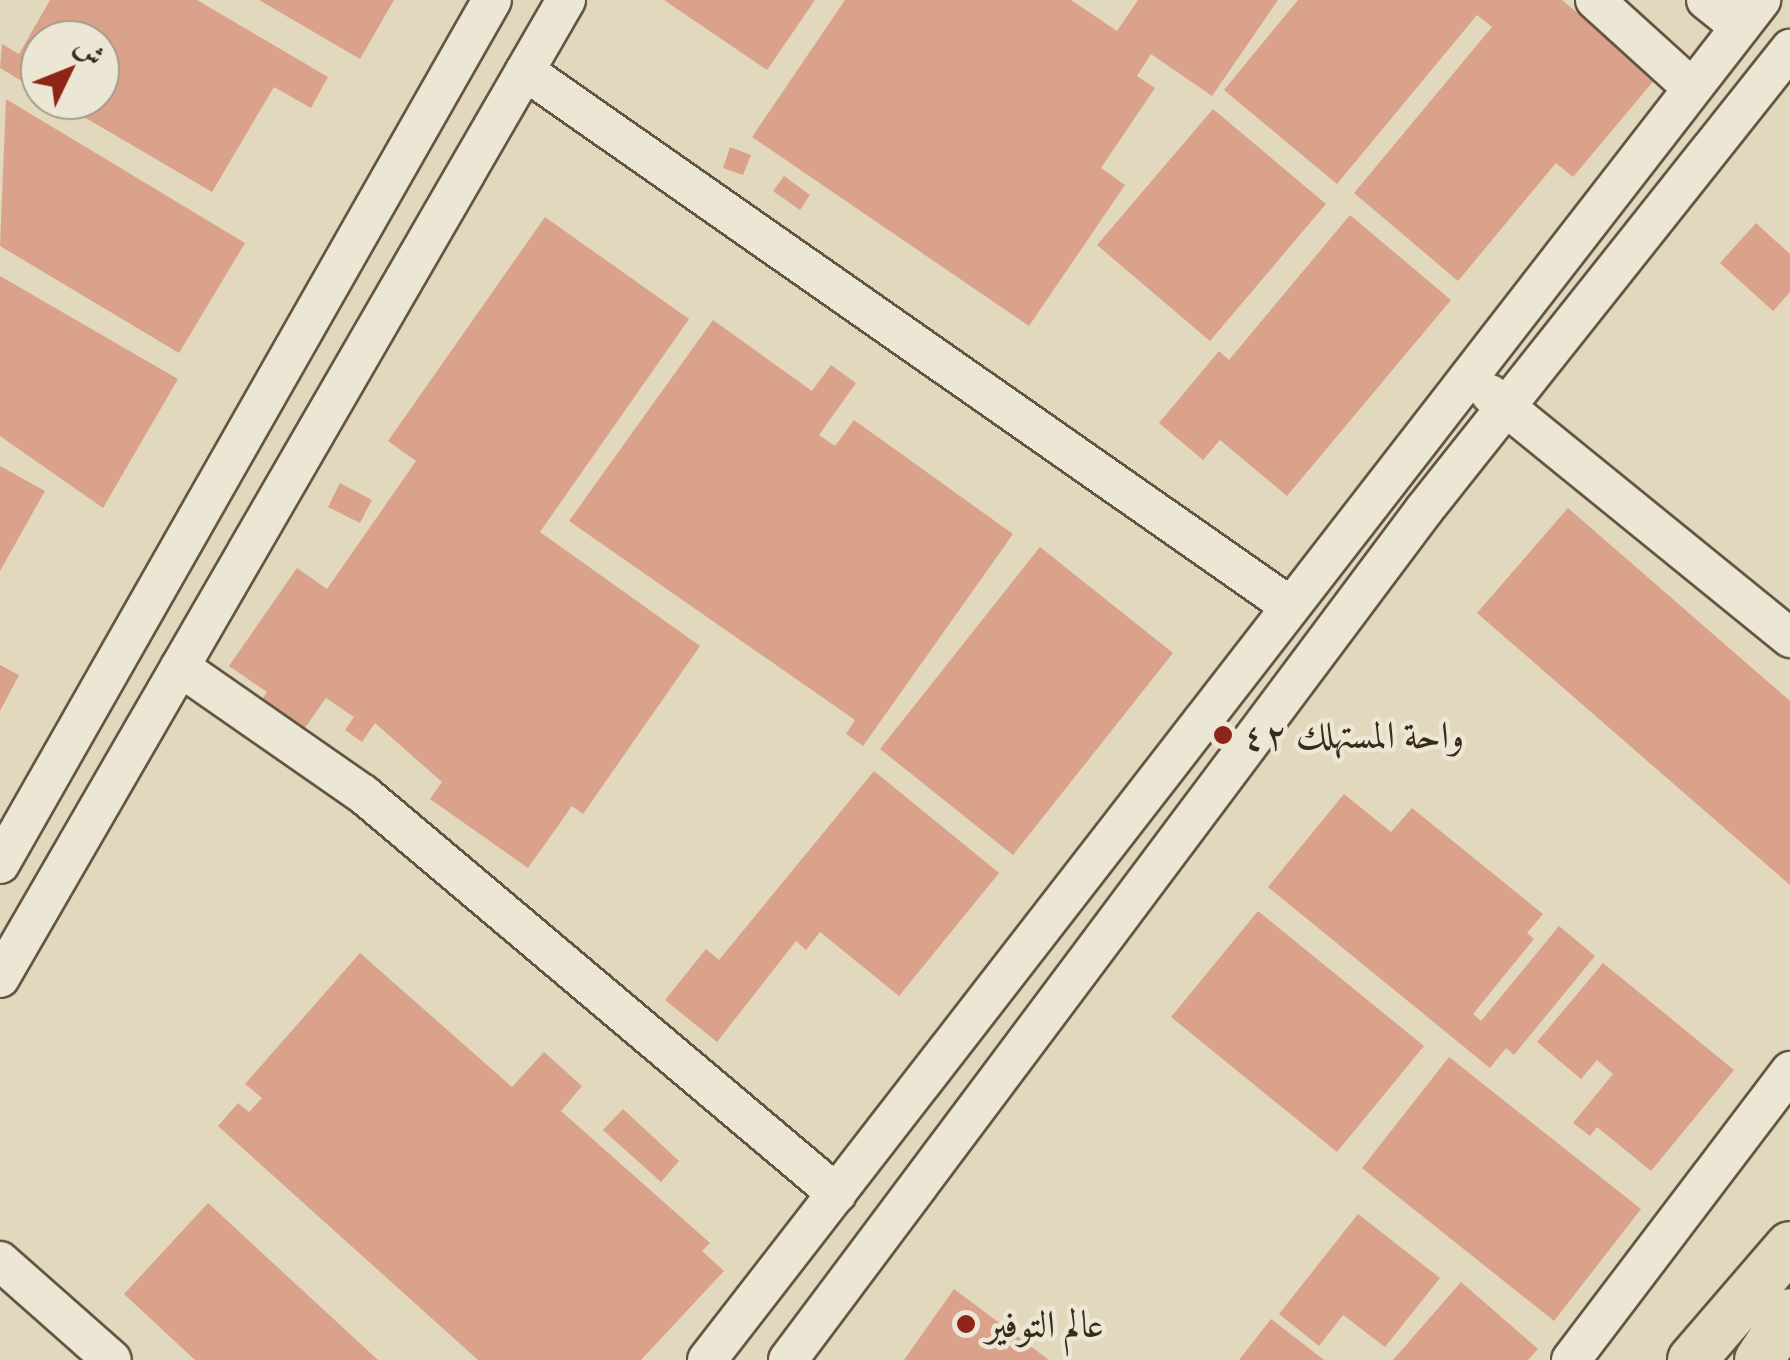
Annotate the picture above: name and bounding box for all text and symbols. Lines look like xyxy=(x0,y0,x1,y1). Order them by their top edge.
north arrow xyxy=(20,20,120,120)
text: ش xyxy=(66,26,115,75)
place label: واحة المستهلك ٤٢ xyxy=(1243,712,1464,758)
marker: واحة المستهلك ٤٢ xyxy=(1212,724,1234,746)
place label: عالم التوفير xyxy=(986,1301,1104,1347)
marker: عالم التوفير xyxy=(955,1313,977,1335)

